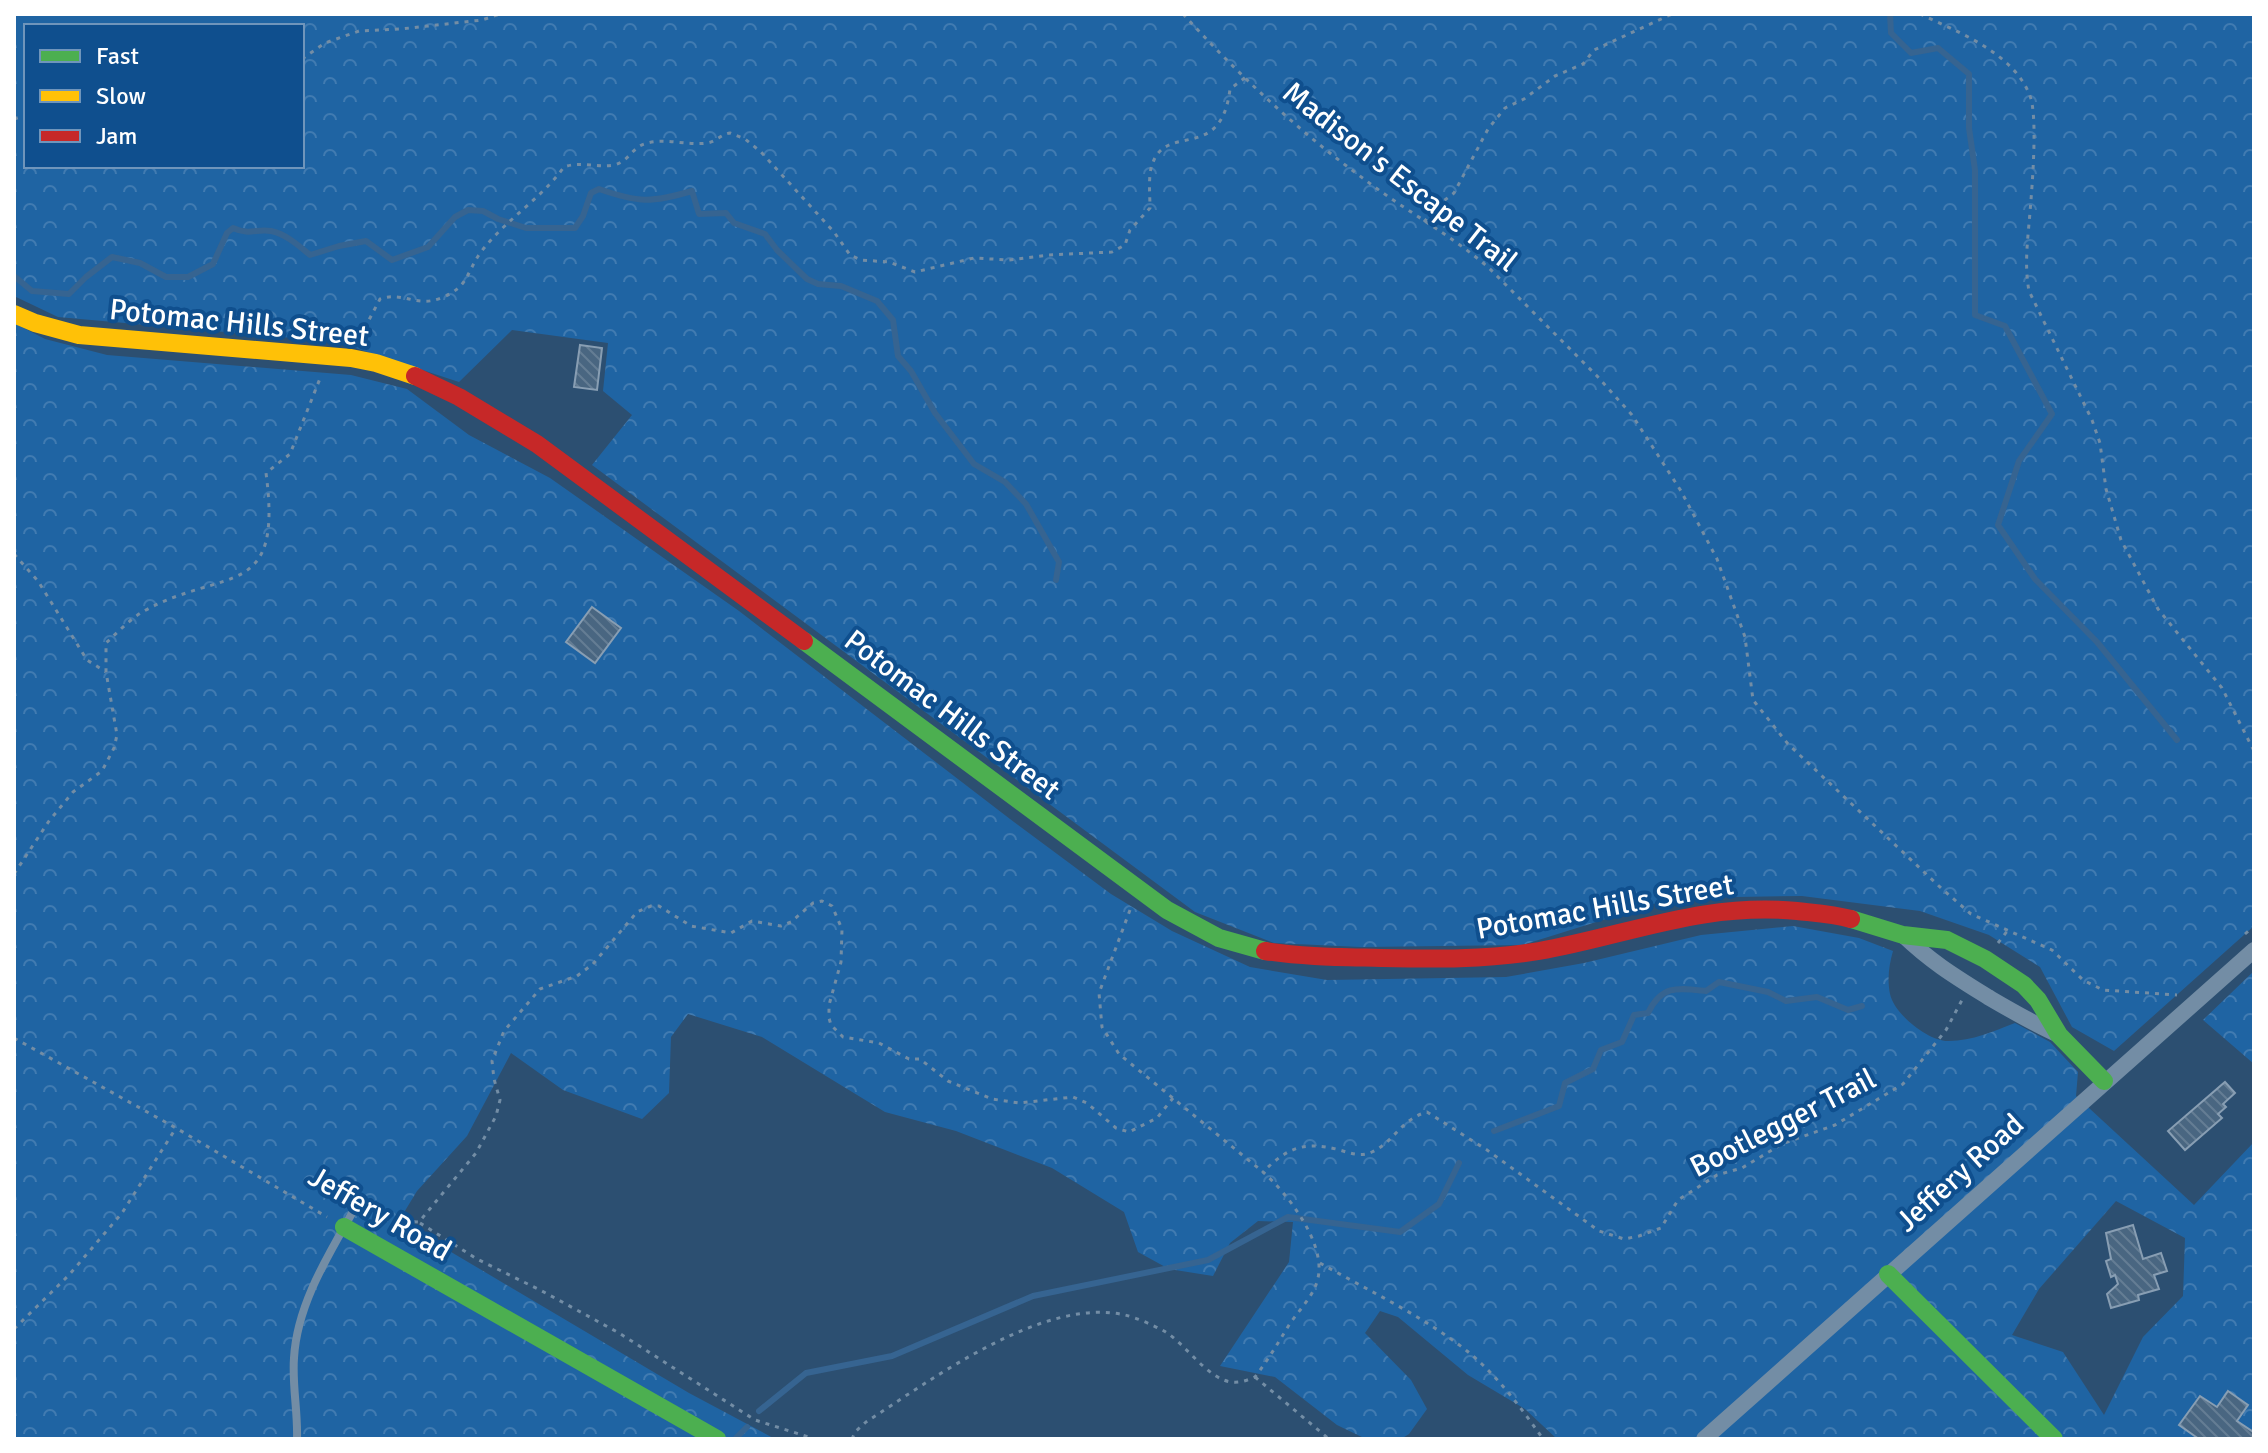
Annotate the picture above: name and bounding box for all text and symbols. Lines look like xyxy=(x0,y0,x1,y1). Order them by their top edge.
legend xyxy=(24,24,304,168)
text: Fast xyxy=(96,41,139,71)
street label: Madison's Escape Trail xyxy=(1275,74,1525,280)
text: Slow xyxy=(96,81,146,111)
text: Jam xyxy=(96,121,137,151)
street label: Potomac Hills Street xyxy=(107,291,371,355)
street label: Potomac Hills Street xyxy=(837,622,1067,808)
street label: Potomac Hills Street xyxy=(1473,866,1737,948)
street label: Bootlegger Trail xyxy=(1684,1060,1882,1186)
street label: Jeffery Road xyxy=(1889,1106,2031,1240)
street label: Jeffery Road xyxy=(302,1158,458,1270)

